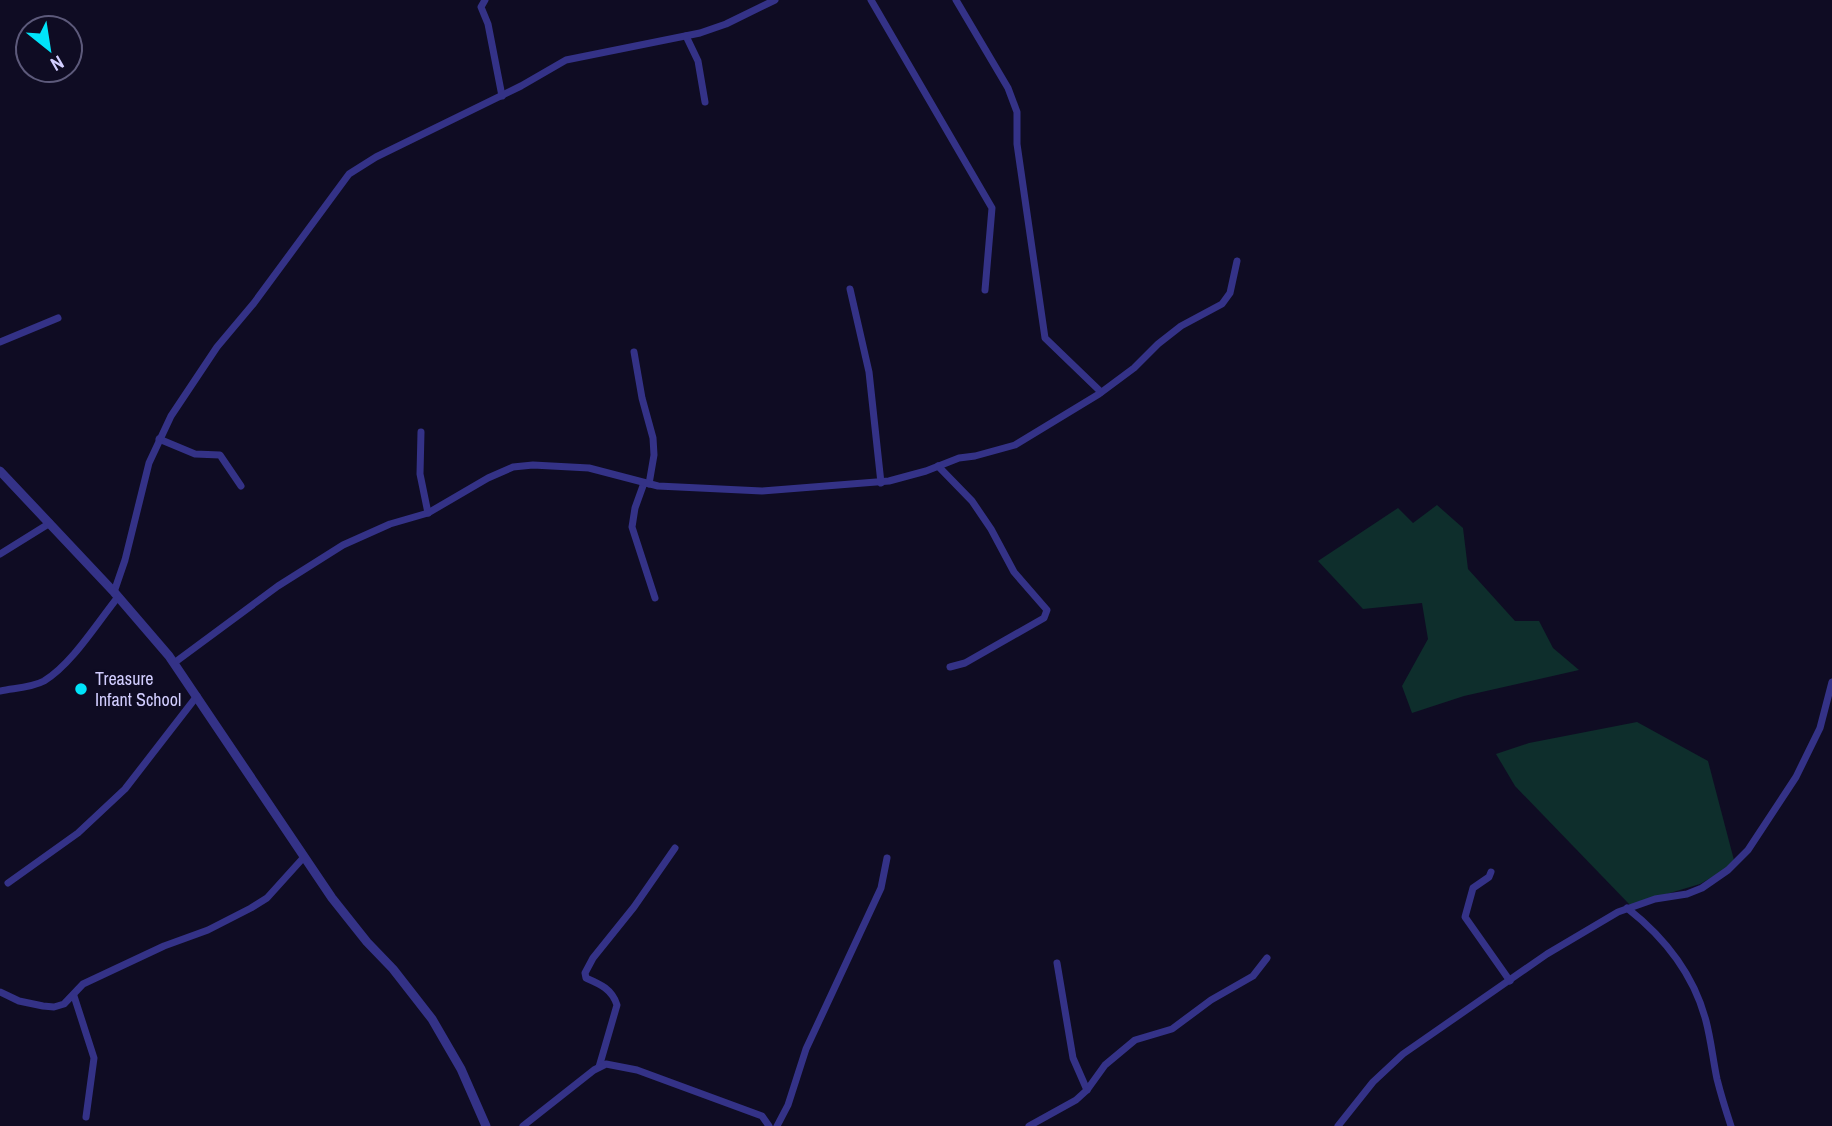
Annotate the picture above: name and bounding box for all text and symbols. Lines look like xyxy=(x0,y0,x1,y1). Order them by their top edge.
north arrow xyxy=(14,14,84,84)
text: N xyxy=(46,50,69,78)
place label: Treasure Infant School xyxy=(95,666,181,712)
marker: Treasure Infant School xyxy=(73,681,89,697)

